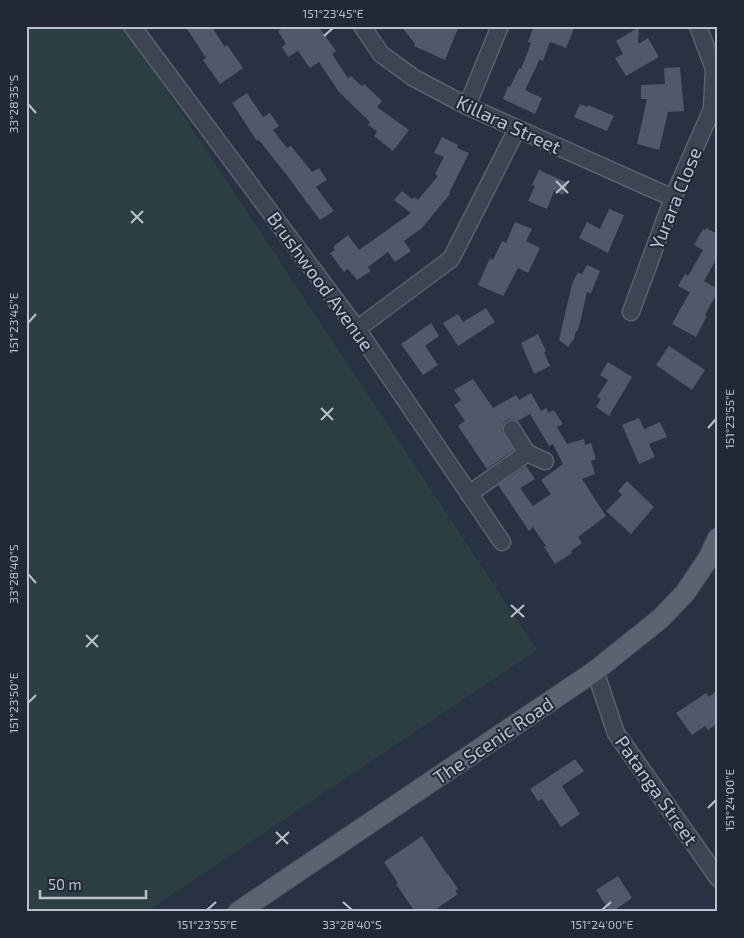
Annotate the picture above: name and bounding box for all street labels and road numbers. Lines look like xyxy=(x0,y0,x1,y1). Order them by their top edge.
street label: Killara Street xyxy=(453,90,565,158)
street label: Yurara Close xyxy=(644,144,706,252)
street label: Brushwood Avenue xyxy=(263,207,379,355)
street label: The Scenic Road xyxy=(429,691,557,789)
street label: Patanga Street xyxy=(611,731,703,849)

